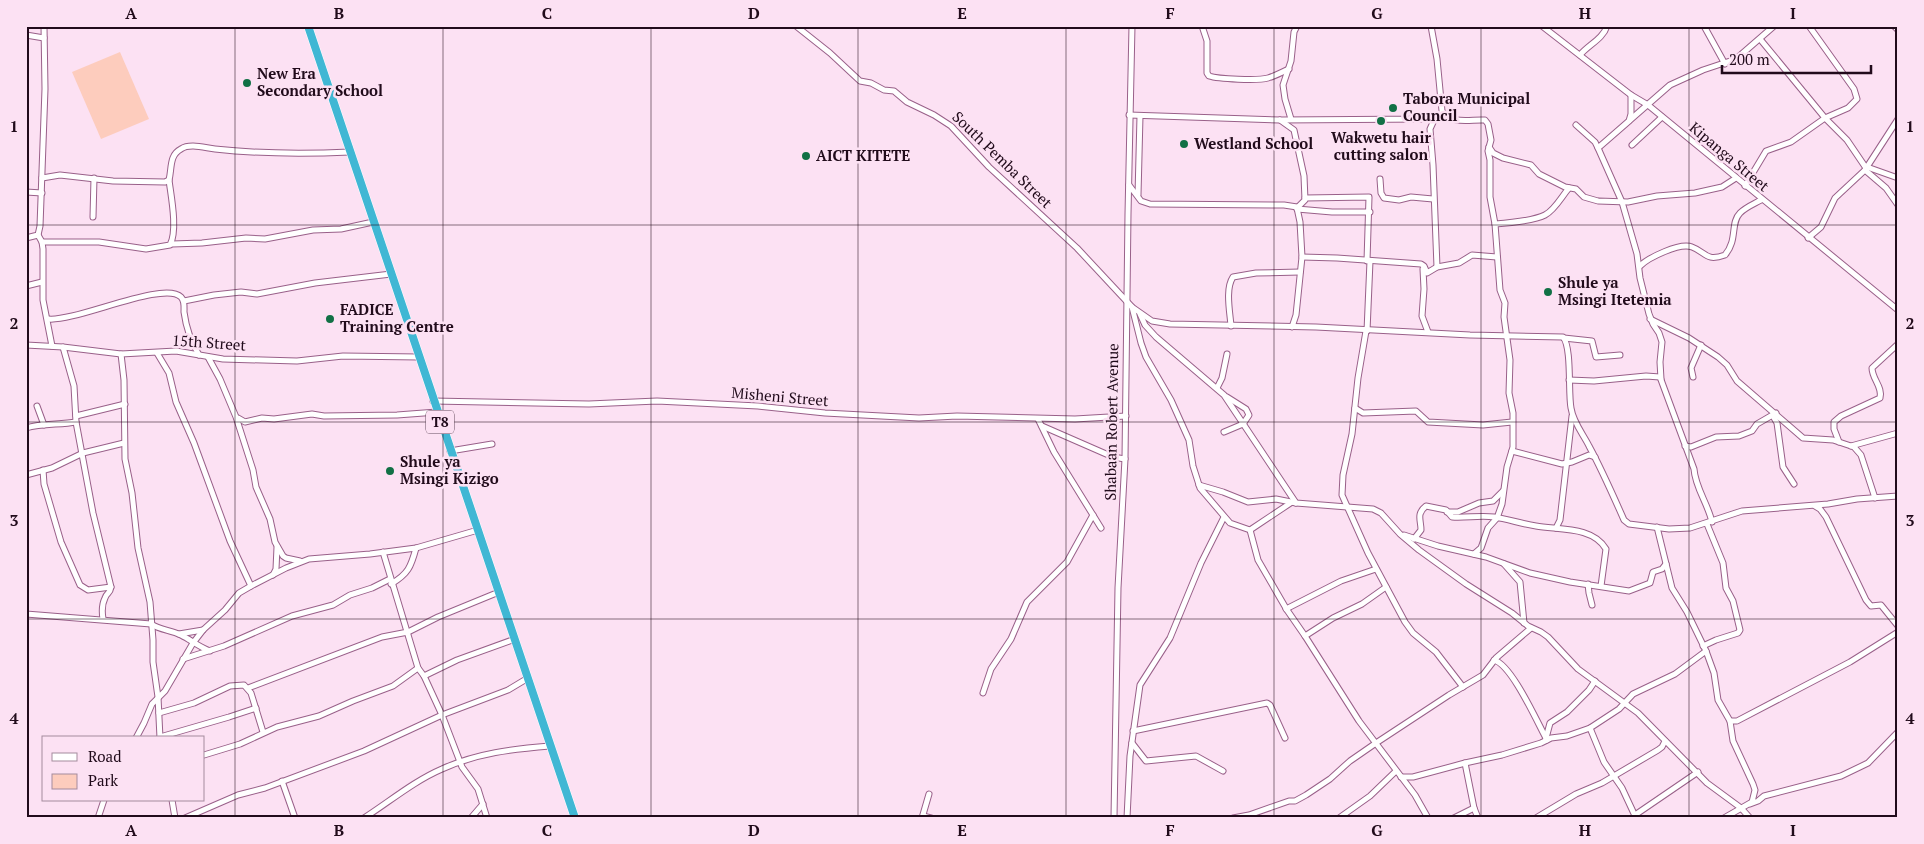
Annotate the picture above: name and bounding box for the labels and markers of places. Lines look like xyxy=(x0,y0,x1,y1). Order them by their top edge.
place label: New Era Secondary School xyxy=(257,63,383,100)
marker: New Era Secondary School xyxy=(241,77,253,89)
place label: Tabora Municipal Council xyxy=(1403,88,1530,125)
marker: Tabora Municipal Council xyxy=(1387,102,1399,114)
marker: Wakwetu hair cutting salon xyxy=(1375,115,1387,127)
place label: Wakwetu hair cutting salon xyxy=(1331,127,1431,164)
place label: Westland School xyxy=(1194,133,1313,153)
marker: Westland School xyxy=(1178,138,1190,150)
place label: AICT KITETE xyxy=(816,145,910,165)
marker: AICT KITETE xyxy=(800,150,812,162)
place label: Shule ya Msingi Itetemia xyxy=(1558,272,1672,309)
marker: Shule ya Msingi Itetemia xyxy=(1542,286,1554,298)
place label: FADICE Training Centre xyxy=(340,299,454,336)
marker: FADICE Training Centre xyxy=(324,313,336,325)
place label: Shule ya Msingi Kizigo xyxy=(400,451,499,488)
marker: Shule ya Msingi Kizigo xyxy=(384,465,396,477)

